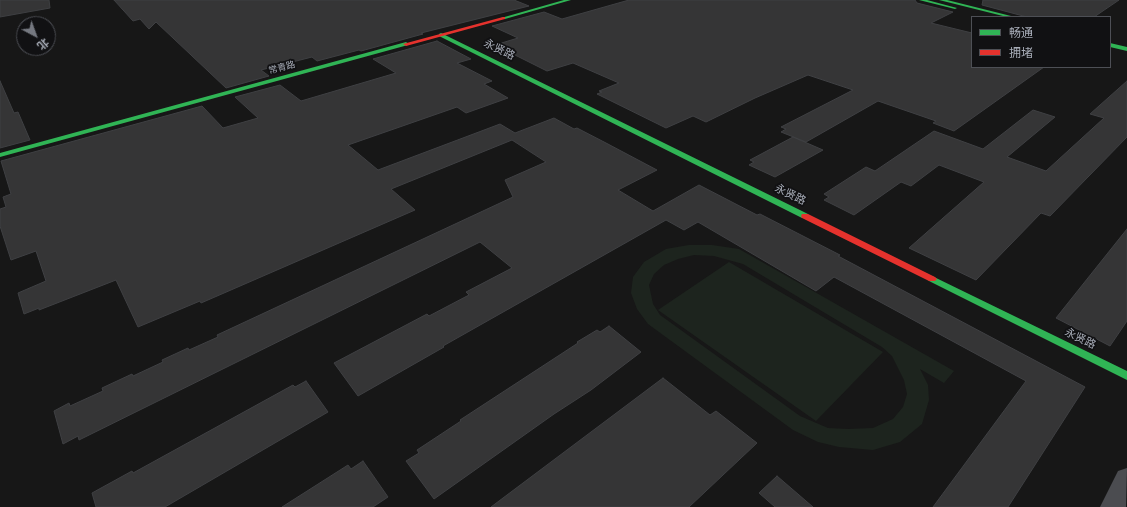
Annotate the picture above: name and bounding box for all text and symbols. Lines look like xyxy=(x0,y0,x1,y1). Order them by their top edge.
north arrow xyxy=(16,16,56,56)
legend xyxy=(971,16,1111,68)
text: 畅通 xyxy=(1009,25,1033,41)
text: 北 xyxy=(34,35,52,53)
street label: 永贤路 xyxy=(481,37,517,63)
text: 拥堵 xyxy=(1009,45,1033,61)
street label: 常青路 xyxy=(268,59,296,77)
street label: 永贤路 xyxy=(772,182,808,208)
street label: 永贤路 xyxy=(1062,326,1098,352)

